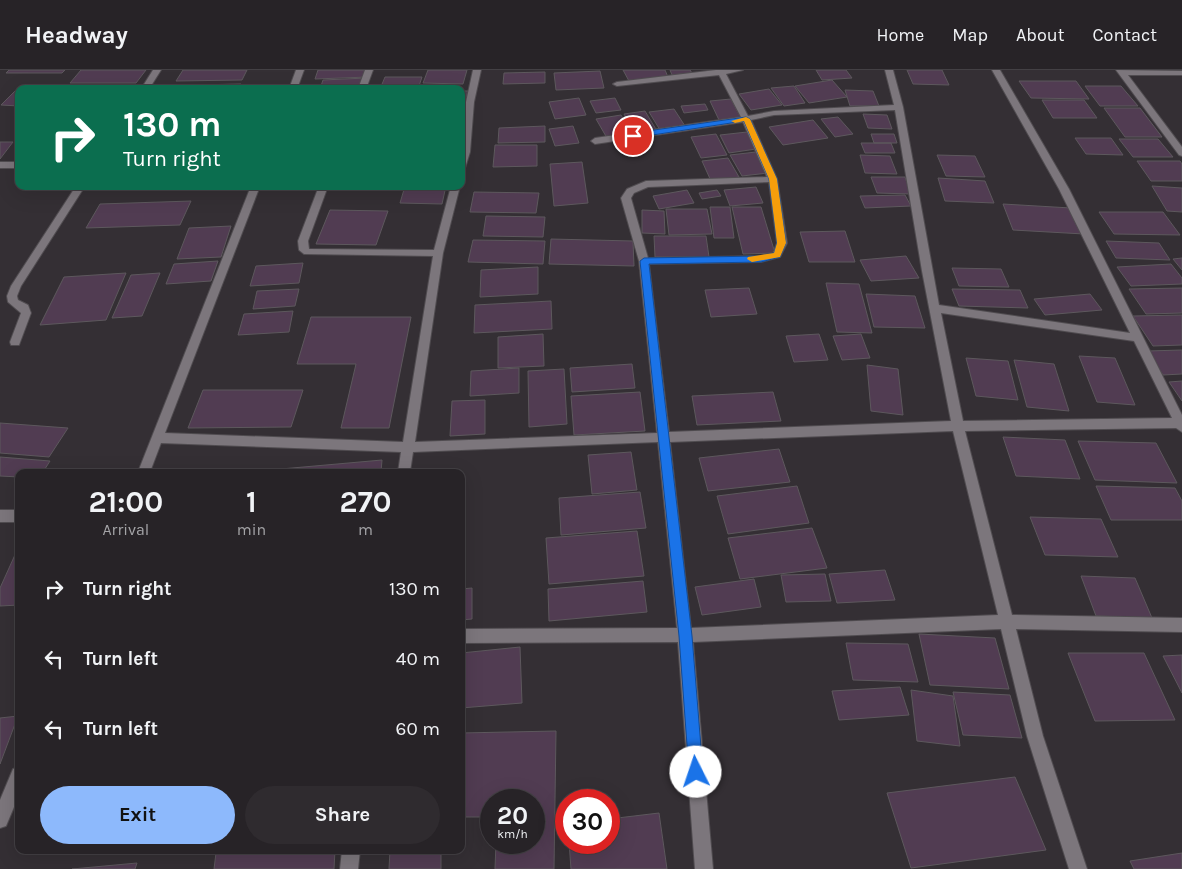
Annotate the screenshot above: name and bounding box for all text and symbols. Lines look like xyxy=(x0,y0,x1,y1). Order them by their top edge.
text: Headway xyxy=(25,21,128,49)
text: Home xyxy=(876,24,924,46)
text: Map xyxy=(952,24,988,46)
text: About xyxy=(1016,24,1065,46)
text: Contact xyxy=(1093,24,1157,46)
text: 130 m xyxy=(123,104,221,145)
icon: right xyxy=(40,105,105,170)
pin xyxy=(612,115,654,157)
icon: arrive xyxy=(619,122,647,150)
text: Turn right xyxy=(123,146,221,172)
text: 21:00 xyxy=(88,484,163,520)
text: 1 xyxy=(246,484,257,520)
text: 270 xyxy=(340,484,392,520)
text: Arrival xyxy=(102,520,149,539)
text: min xyxy=(237,520,266,539)
text: m xyxy=(358,520,373,539)
icon: right xyxy=(40,575,68,603)
text: Turn right xyxy=(83,578,172,600)
text: 130 m xyxy=(389,578,440,600)
icon: left xyxy=(40,645,68,673)
text: Turn left xyxy=(83,648,158,670)
text: 40 m xyxy=(396,648,440,670)
icon: left xyxy=(40,715,68,743)
text: Turn left xyxy=(83,718,158,740)
text: 60 m xyxy=(396,718,440,740)
position arrow xyxy=(669,745,721,797)
button: Exit xyxy=(40,786,235,844)
button: Share xyxy=(245,786,440,844)
speed limit sign: 30 xyxy=(555,789,620,854)
text: 20 xyxy=(497,801,528,830)
text: km/h xyxy=(497,827,528,841)

